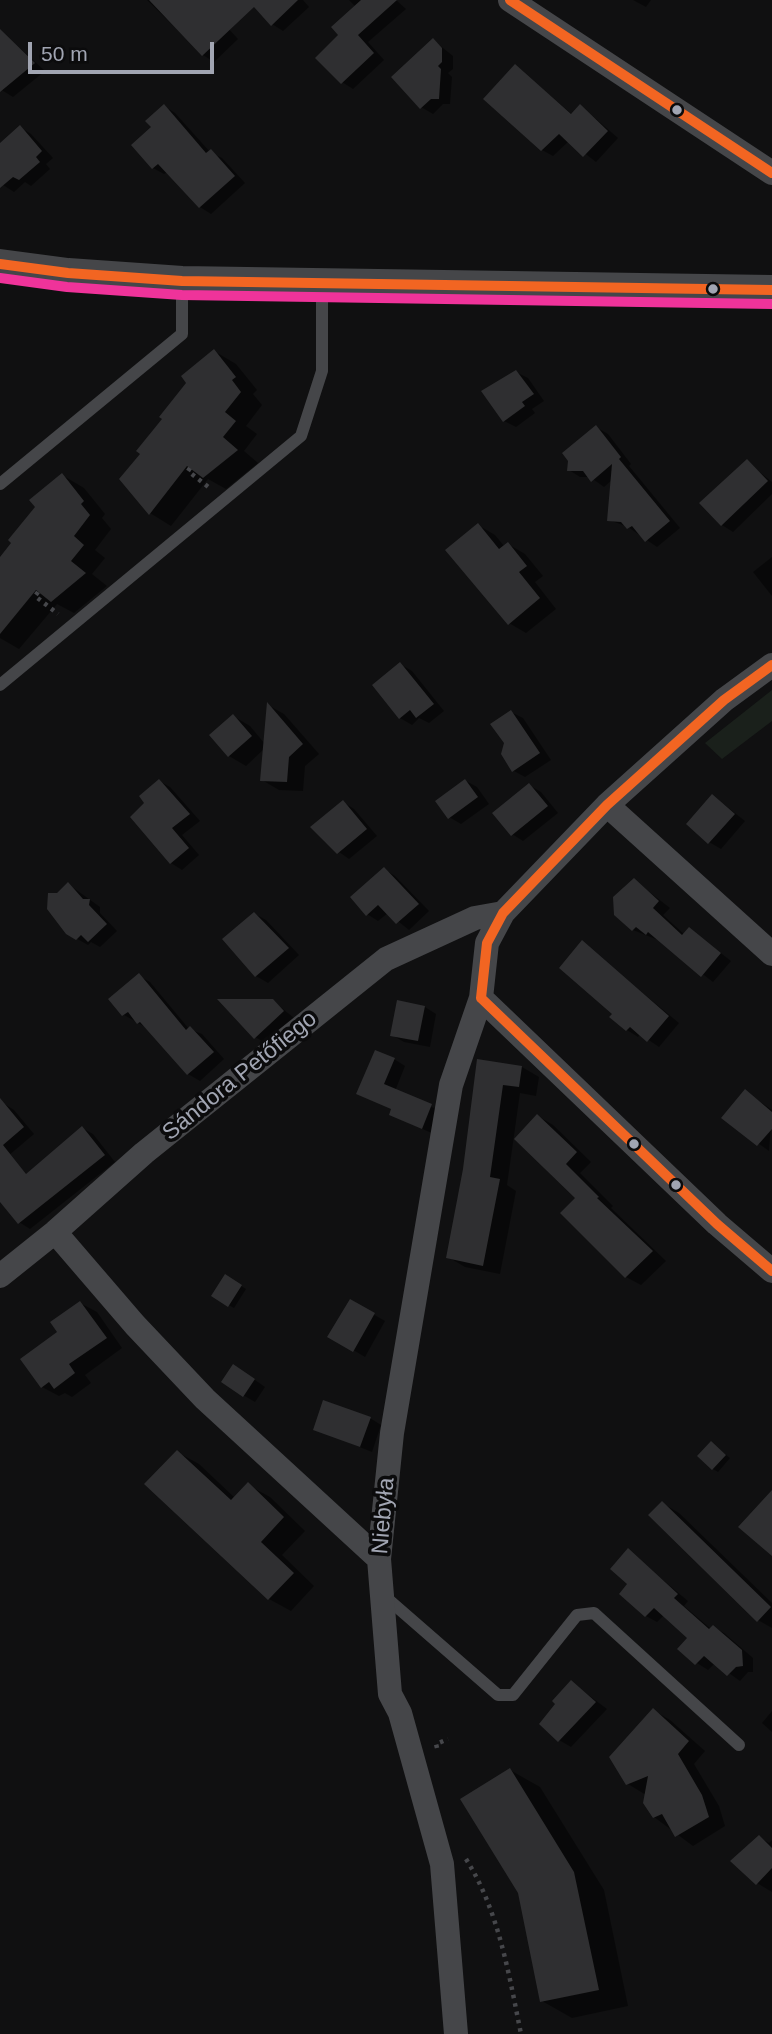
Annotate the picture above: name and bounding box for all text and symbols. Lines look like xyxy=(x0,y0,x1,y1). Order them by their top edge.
scale bar xyxy=(32,28,217,72)
text: 50 m xyxy=(41,42,88,65)
unlabelled marker xyxy=(670,103,684,117)
unlabelled marker xyxy=(706,282,720,296)
street label: Sándora Petőfiego xyxy=(157,1005,323,1147)
unlabelled marker xyxy=(627,1137,641,1151)
unlabelled marker xyxy=(669,1178,683,1192)
street label: Niebyła xyxy=(367,1477,401,1555)

